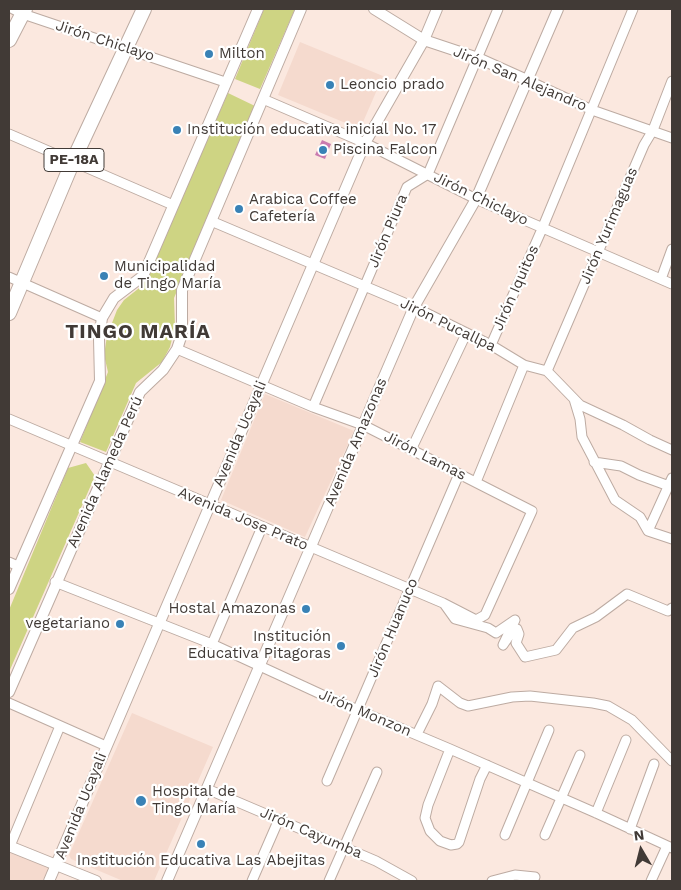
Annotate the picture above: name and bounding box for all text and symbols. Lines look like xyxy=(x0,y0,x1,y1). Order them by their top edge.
street label: Jirón Chiclayo xyxy=(53,17,157,65)
street label: Jirón San Alejandro xyxy=(451,43,589,115)
place label: Milton xyxy=(219,45,265,63)
marker: Milton xyxy=(203,48,215,60)
place label: Leoncio prado xyxy=(340,76,444,94)
marker: Leoncio prado xyxy=(324,79,336,91)
place label: Institución educativa inicial No. 17 xyxy=(187,121,436,139)
marker: Institución educativa inicial No. 17 xyxy=(171,124,183,136)
place label: Piscina Falcon xyxy=(333,141,437,159)
marker: Piscina Falcon xyxy=(317,144,329,156)
road number: PE-18A xyxy=(44,148,104,172)
street label: Jirón Yurimaguas xyxy=(576,165,642,287)
street label: Jirón Chiclayo xyxy=(431,168,531,230)
place label: Arabica Coffee Cafetería xyxy=(249,191,357,226)
street label: Jirón Piura xyxy=(364,191,412,271)
marker: Arabica Coffee Cafetería xyxy=(233,203,245,215)
street label: Jirón Iquitos xyxy=(489,242,543,334)
place label: Municipalidad de Tingo María xyxy=(114,258,221,293)
marker: Municipalidad de Tingo María xyxy=(98,270,110,282)
street label: Jirón Pucallpa xyxy=(397,294,499,356)
district label: TINGO MARÍA xyxy=(64,320,212,344)
street label: Avenida Amazonas xyxy=(321,375,391,509)
street label: Avenida Ucayali xyxy=(209,378,271,490)
street label: Avenida Alameda Perú xyxy=(63,393,147,551)
street label: Jirón Lamas xyxy=(381,428,469,484)
street label: Avenida Jose Prato xyxy=(175,483,311,555)
street label: Jirón Huanuco xyxy=(364,576,422,680)
place label: Hostal Amazonas xyxy=(168,600,296,618)
marker: Hostal Amazonas xyxy=(300,603,312,615)
place label: vegetariano xyxy=(25,615,110,633)
marker: vegetariano xyxy=(114,618,126,630)
place label: Institución Educativa Pitagoras xyxy=(188,628,331,663)
marker: Institución Educativa Pitagoras xyxy=(335,640,347,652)
street label: Jirón Monzon xyxy=(316,685,414,741)
street label: Avenida Ucayali xyxy=(51,750,111,862)
place label: Hospital de Tingo María xyxy=(152,783,236,818)
marker: Hospital de Tingo María xyxy=(134,794,148,808)
street label: Jirón Cayumba xyxy=(257,803,365,863)
north arrow xyxy=(616,825,666,875)
text: N xyxy=(633,827,645,844)
marker: Institución Educativa Las Abejitas xyxy=(195,838,207,850)
place label: Institución Educativa Las Abejitas xyxy=(77,852,325,870)

